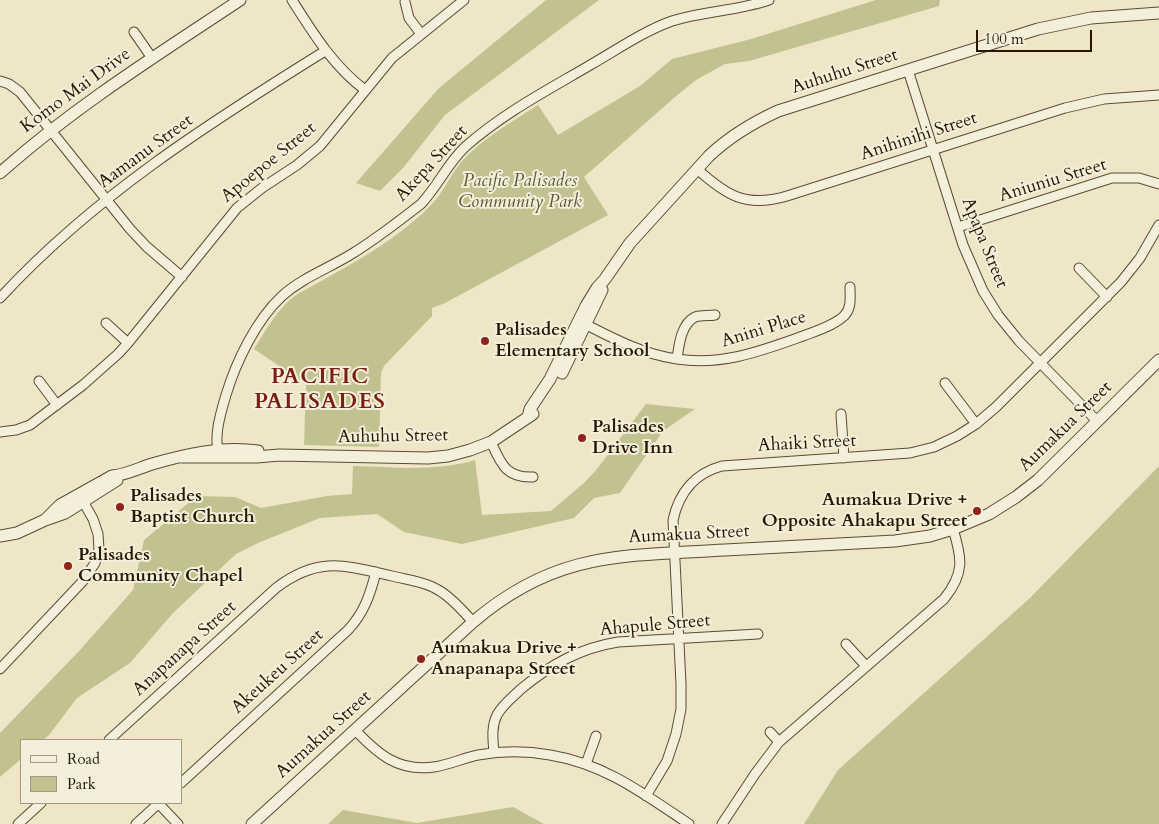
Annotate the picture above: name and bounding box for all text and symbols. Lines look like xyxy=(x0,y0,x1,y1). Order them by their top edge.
scale bar xyxy=(979,20,1095,52)
text: 100 m xyxy=(984,29,1024,49)
street label: Komo Mai Drive xyxy=(17,44,135,138)
street label: Auhuhu Street xyxy=(789,45,901,99)
street label: Anihinihi Street xyxy=(858,108,980,166)
street label: Aamanu Street xyxy=(94,110,198,194)
street label: Apoepoe Street xyxy=(217,118,321,208)
street label: Akepa Street xyxy=(391,121,473,207)
street label: Aniuniu Street xyxy=(997,154,1109,208)
park label: Pacific Palisades Community Park xyxy=(458,171,582,213)
street label: Apapa Street xyxy=(956,195,1012,291)
street label: Anini Place xyxy=(719,307,809,353)
place label: Palisades Elementary School xyxy=(495,320,649,362)
marker: Palisades Elementary School xyxy=(479,335,491,347)
district label: PACIFIC PALISADES xyxy=(253,365,387,416)
street label: Aumakua Street xyxy=(1015,377,1117,477)
place label: Palisades Drive Inn xyxy=(592,417,673,459)
street label: Auhuhu Street xyxy=(338,425,448,449)
street label: Ahaiki Street xyxy=(757,431,857,457)
marker: Palisades Drive Inn xyxy=(576,432,588,444)
place label: Palisades Baptist Church xyxy=(130,486,255,528)
place label: Aumakua Drive + Opposite Ahakapu Street xyxy=(762,490,967,532)
marker: Palisades Baptist Church xyxy=(114,501,126,513)
marker: Aumakua Drive + Opposite Ahakapu Street xyxy=(971,505,983,517)
street label: Aumakua Street xyxy=(628,521,750,549)
place label: Palisades Community Chapel xyxy=(78,545,243,588)
marker: Palisades Community Chapel xyxy=(62,560,74,572)
street label: Anapanapa Street xyxy=(129,597,241,701)
street label: Ahapule Street xyxy=(599,610,711,642)
street label: Akeukeu Street xyxy=(228,625,328,719)
place label: Aumakua Drive + Anapanapa Street xyxy=(431,638,576,681)
marker: Aumakua Drive + Anapanapa Street xyxy=(415,653,427,665)
street label: Aumakua Street xyxy=(272,686,376,784)
legend xyxy=(20,739,182,804)
text: Road xyxy=(67,749,100,769)
text: Park xyxy=(67,774,96,794)

